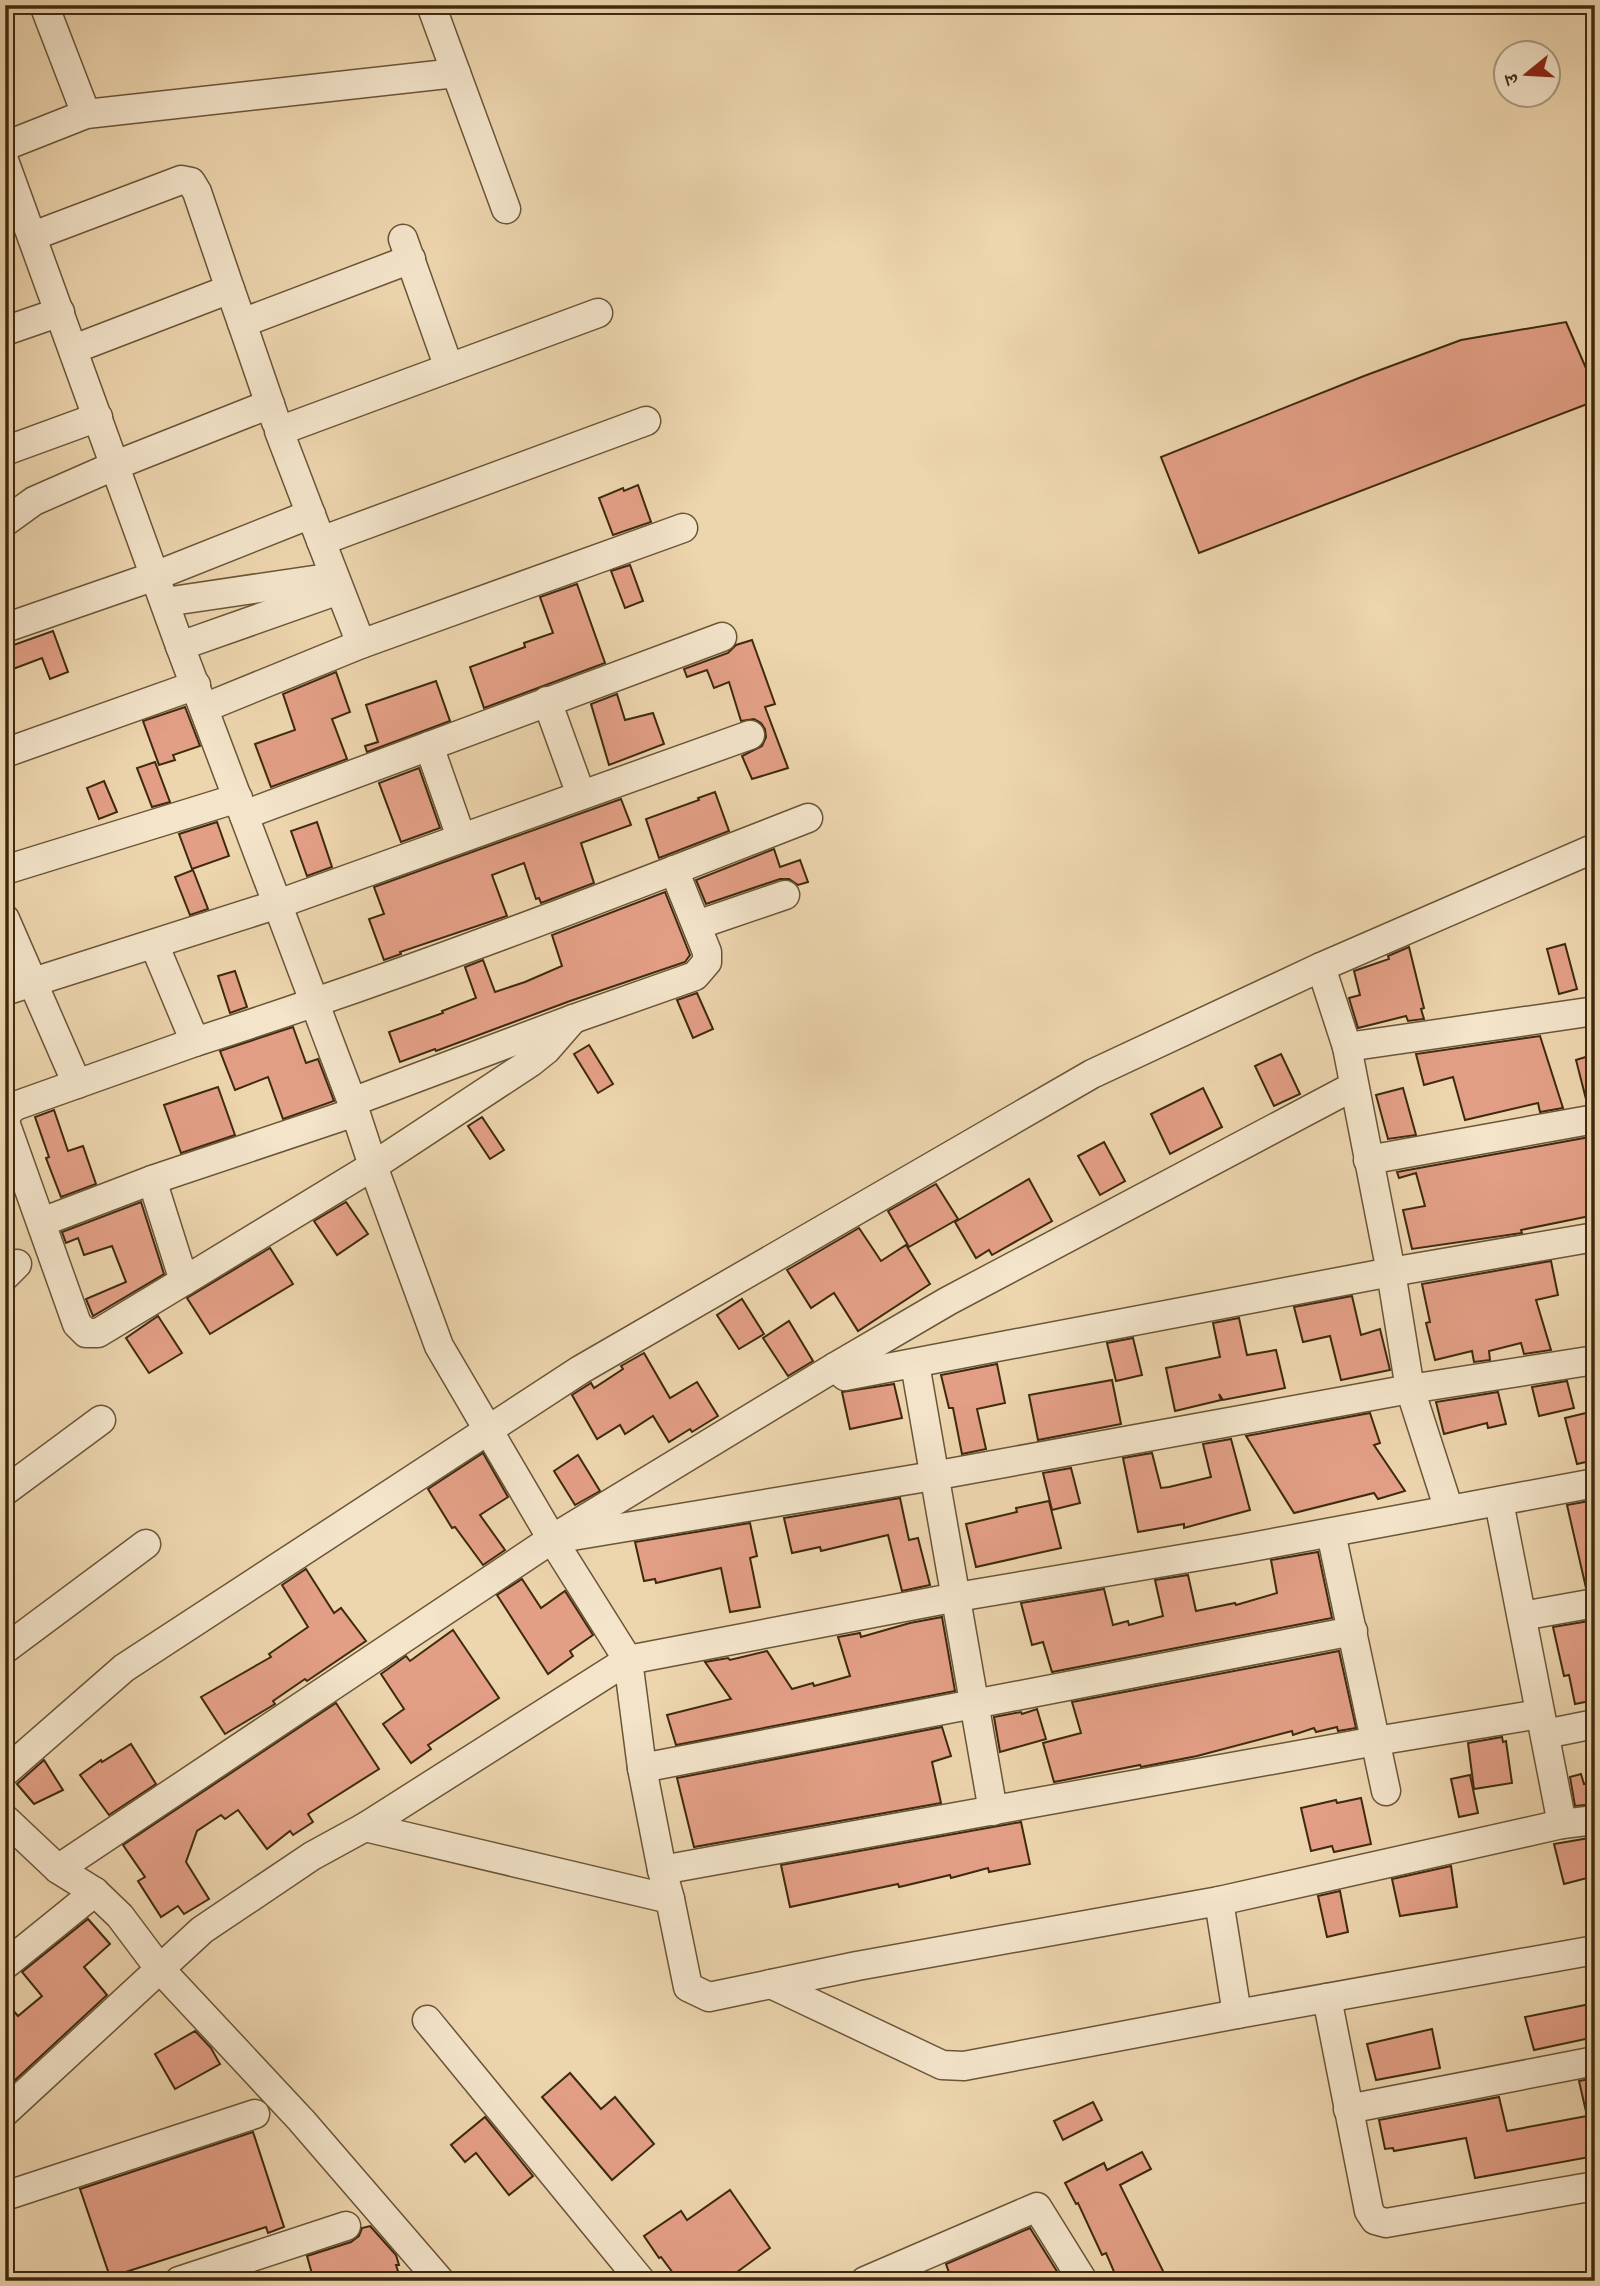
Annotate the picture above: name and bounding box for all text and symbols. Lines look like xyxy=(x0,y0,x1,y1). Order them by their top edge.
north arrow xyxy=(1492,38,1562,108)
text: उ xyxy=(1499,69,1525,89)

